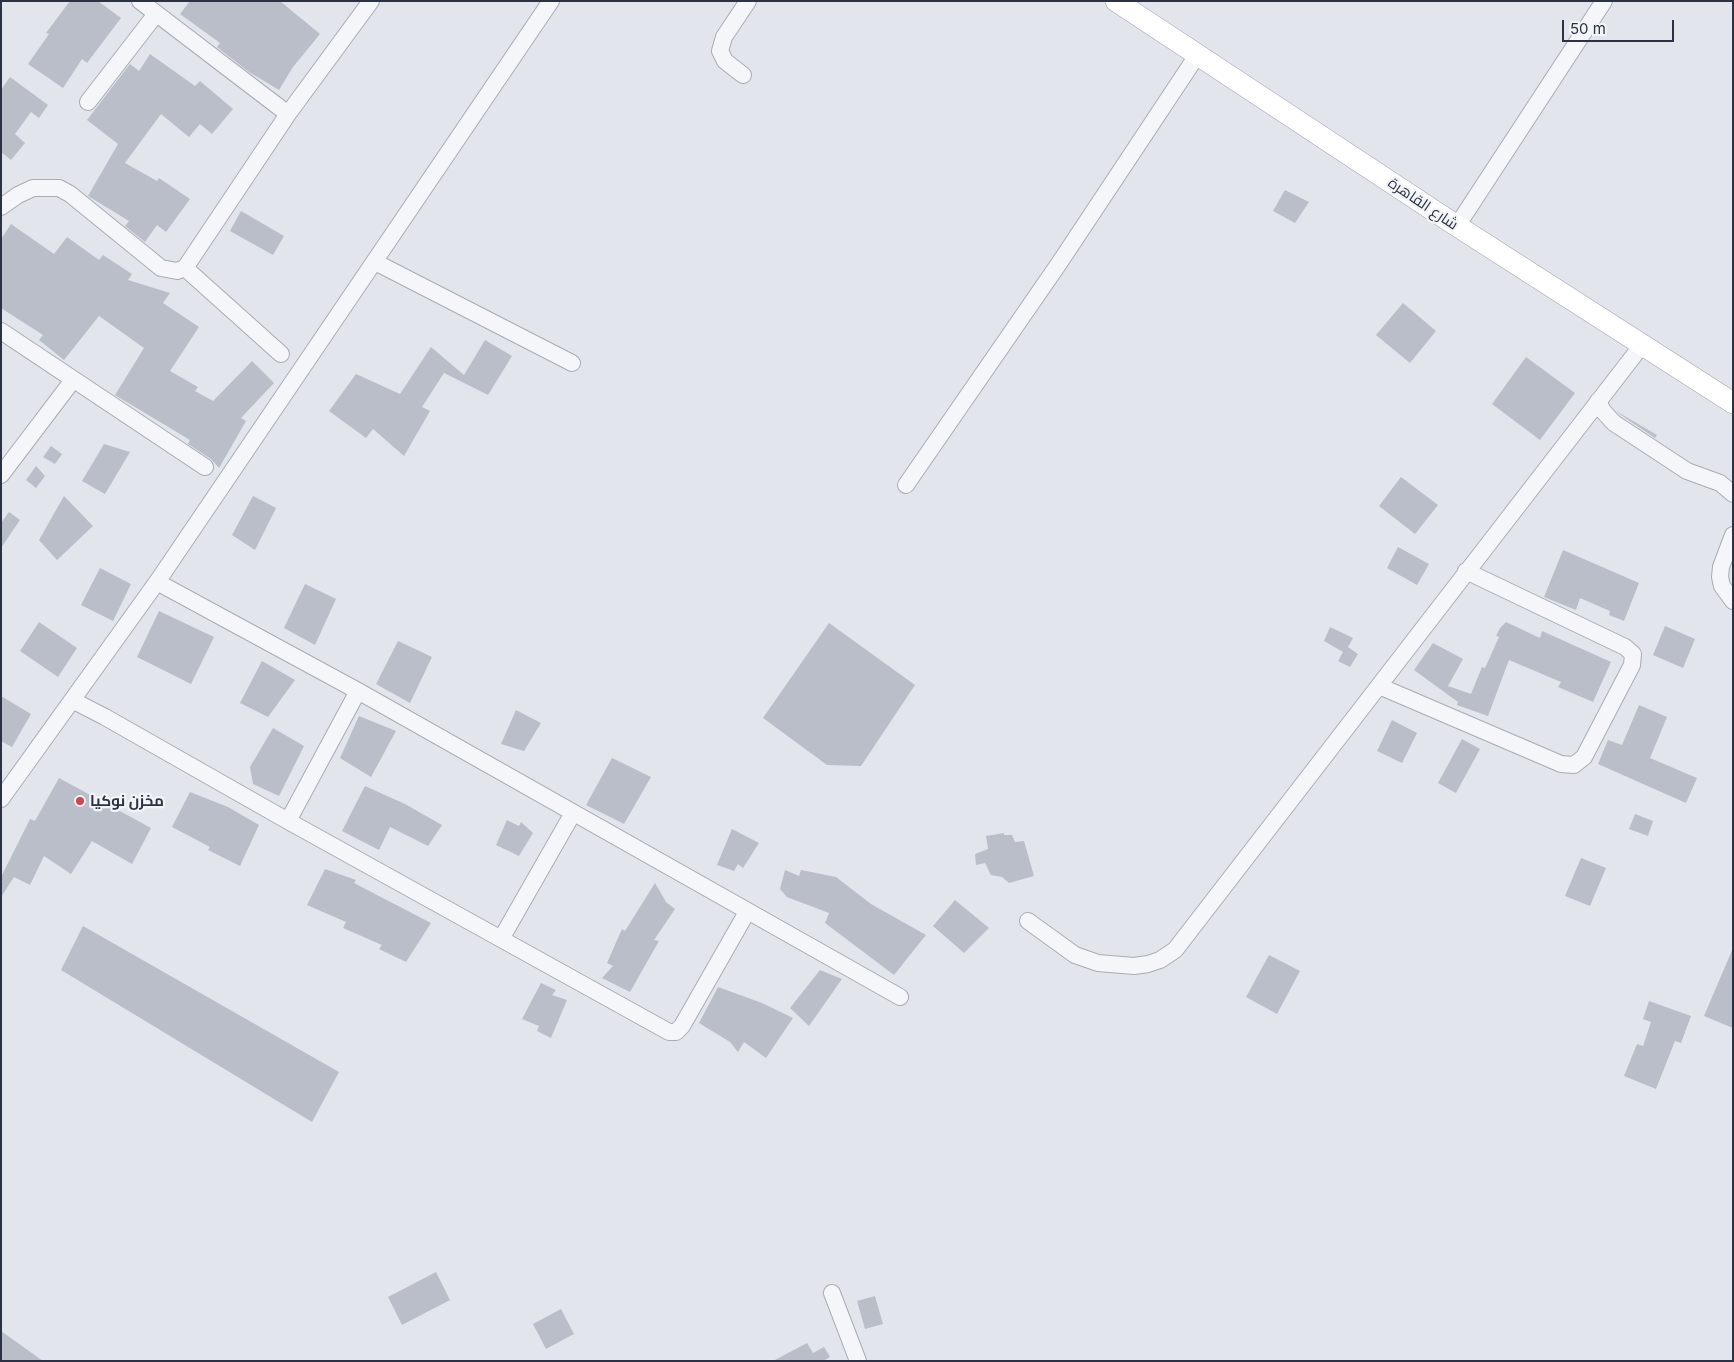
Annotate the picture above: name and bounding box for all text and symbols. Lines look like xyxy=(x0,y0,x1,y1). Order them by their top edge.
scale bar xyxy=(1564,10,1676,42)
text: 50 m xyxy=(1570,19,1606,38)
street label: شارع القاهرة xyxy=(1385,174,1461,234)
place label: مخزن نوكيا xyxy=(90,792,164,810)
marker: مخزن نوكيا xyxy=(74,795,86,807)

